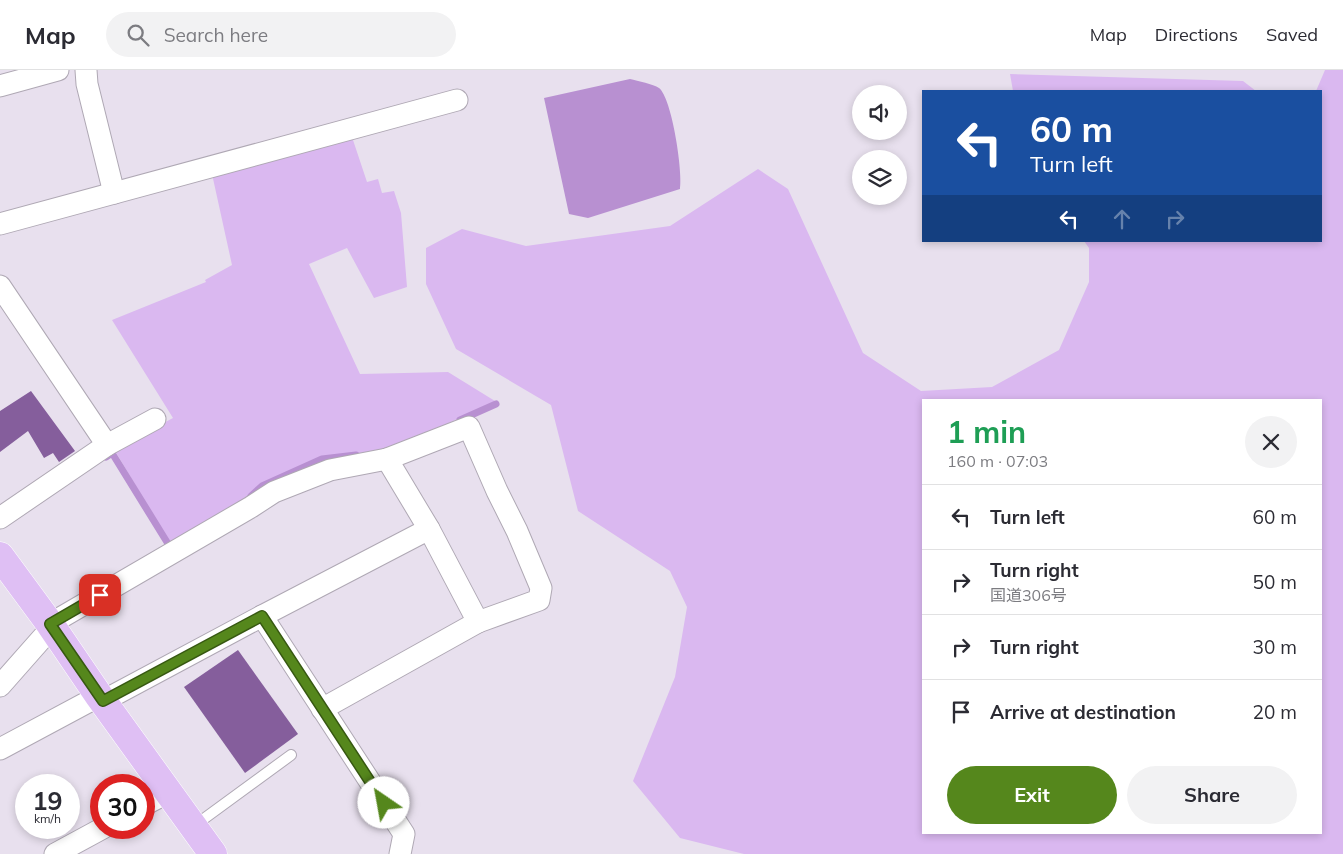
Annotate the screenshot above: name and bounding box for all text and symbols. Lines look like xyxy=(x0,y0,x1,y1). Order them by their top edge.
search box xyxy=(106,12,456,57)
text: Map xyxy=(25,20,76,50)
icon: search xyxy=(124,21,152,49)
text: Search here xyxy=(164,23,268,47)
text: Map xyxy=(1090,23,1127,46)
text: Directions xyxy=(1155,23,1238,46)
text: Saved xyxy=(1266,23,1318,46)
map controls xyxy=(852,85,907,205)
button: sound xyxy=(852,85,907,140)
text: 60 m xyxy=(1030,107,1113,151)
icon: left xyxy=(947,110,1012,175)
button: layers xyxy=(852,150,907,205)
text: Turn left xyxy=(1030,150,1113,178)
icon: left xyxy=(1055,205,1083,233)
icon: ahead xyxy=(1108,205,1136,233)
icon: right xyxy=(1161,205,1189,233)
text: 1 min xyxy=(947,413,1026,451)
button: close xyxy=(1245,416,1297,468)
text: 160 m · 07:03 xyxy=(947,451,1048,471)
icon: left xyxy=(947,503,975,531)
text: Turn left xyxy=(990,505,1065,529)
text: 60 m xyxy=(1253,505,1297,529)
text: Turn right xyxy=(990,558,1079,582)
icon: right xyxy=(947,568,975,596)
text: 50 m xyxy=(1253,570,1297,594)
pin xyxy=(79,574,121,616)
icon: arrive xyxy=(86,581,114,609)
text: 国道306号 xyxy=(990,585,1067,605)
icon: right xyxy=(947,633,975,661)
text: Turn right xyxy=(990,635,1079,659)
text: 30 m xyxy=(1253,635,1297,659)
icon: arrive xyxy=(947,698,975,726)
text: Arrive at destination xyxy=(990,700,1176,724)
text: 20 m xyxy=(1253,700,1297,724)
button: Exit xyxy=(947,766,1117,824)
button: Share xyxy=(1127,766,1297,824)
speed limit sign: 30 xyxy=(90,774,155,839)
position arrow xyxy=(357,776,409,828)
text: 19 xyxy=(32,785,63,816)
text: km/h xyxy=(34,811,61,826)

